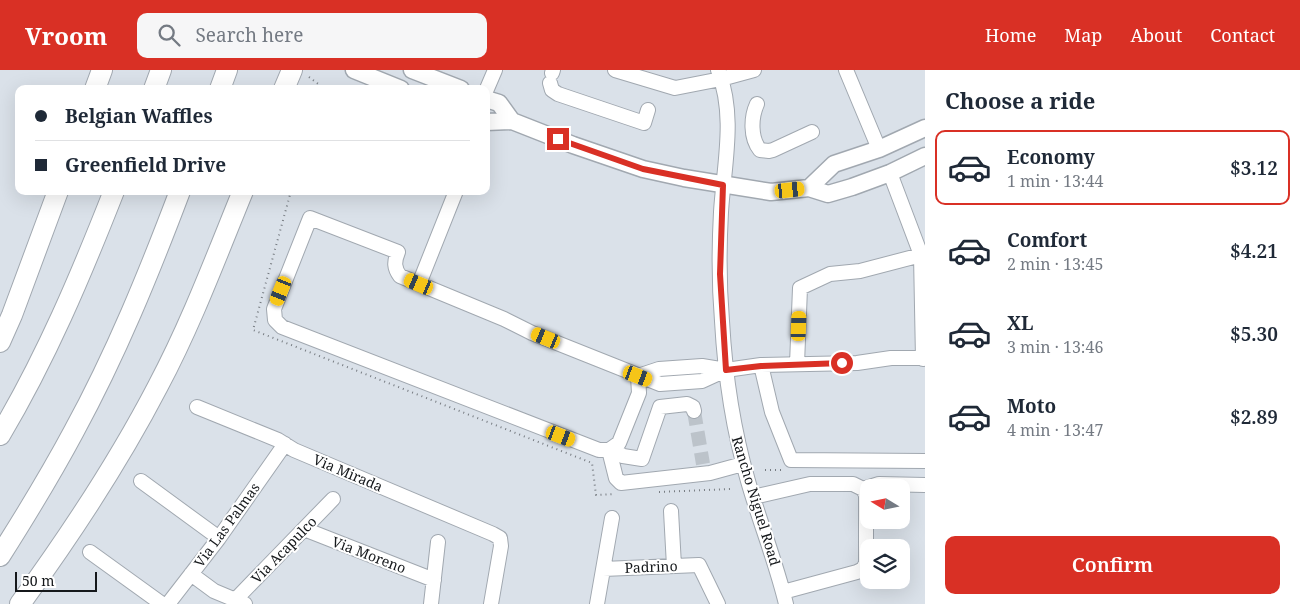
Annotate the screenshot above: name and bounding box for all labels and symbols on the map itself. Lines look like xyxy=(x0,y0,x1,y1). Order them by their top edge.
route end xyxy=(547,128,569,150)
car xyxy=(774,181,805,199)
car xyxy=(402,271,435,297)
car xyxy=(268,274,293,308)
car xyxy=(790,311,807,341)
car xyxy=(529,325,562,351)
route start xyxy=(831,352,853,374)
car xyxy=(621,364,654,388)
car xyxy=(544,424,577,448)
street label: Rancho Niguel Road xyxy=(728,434,785,568)
street label: Via Mirada xyxy=(311,449,386,496)
street label: Via Las Palmas xyxy=(189,479,264,571)
north arrow xyxy=(860,479,910,529)
street label: Via Acapulco xyxy=(247,512,321,587)
street label: Via Moreno xyxy=(329,532,409,577)
street label: Padrino xyxy=(624,556,678,577)
scale bar xyxy=(15,569,98,592)

